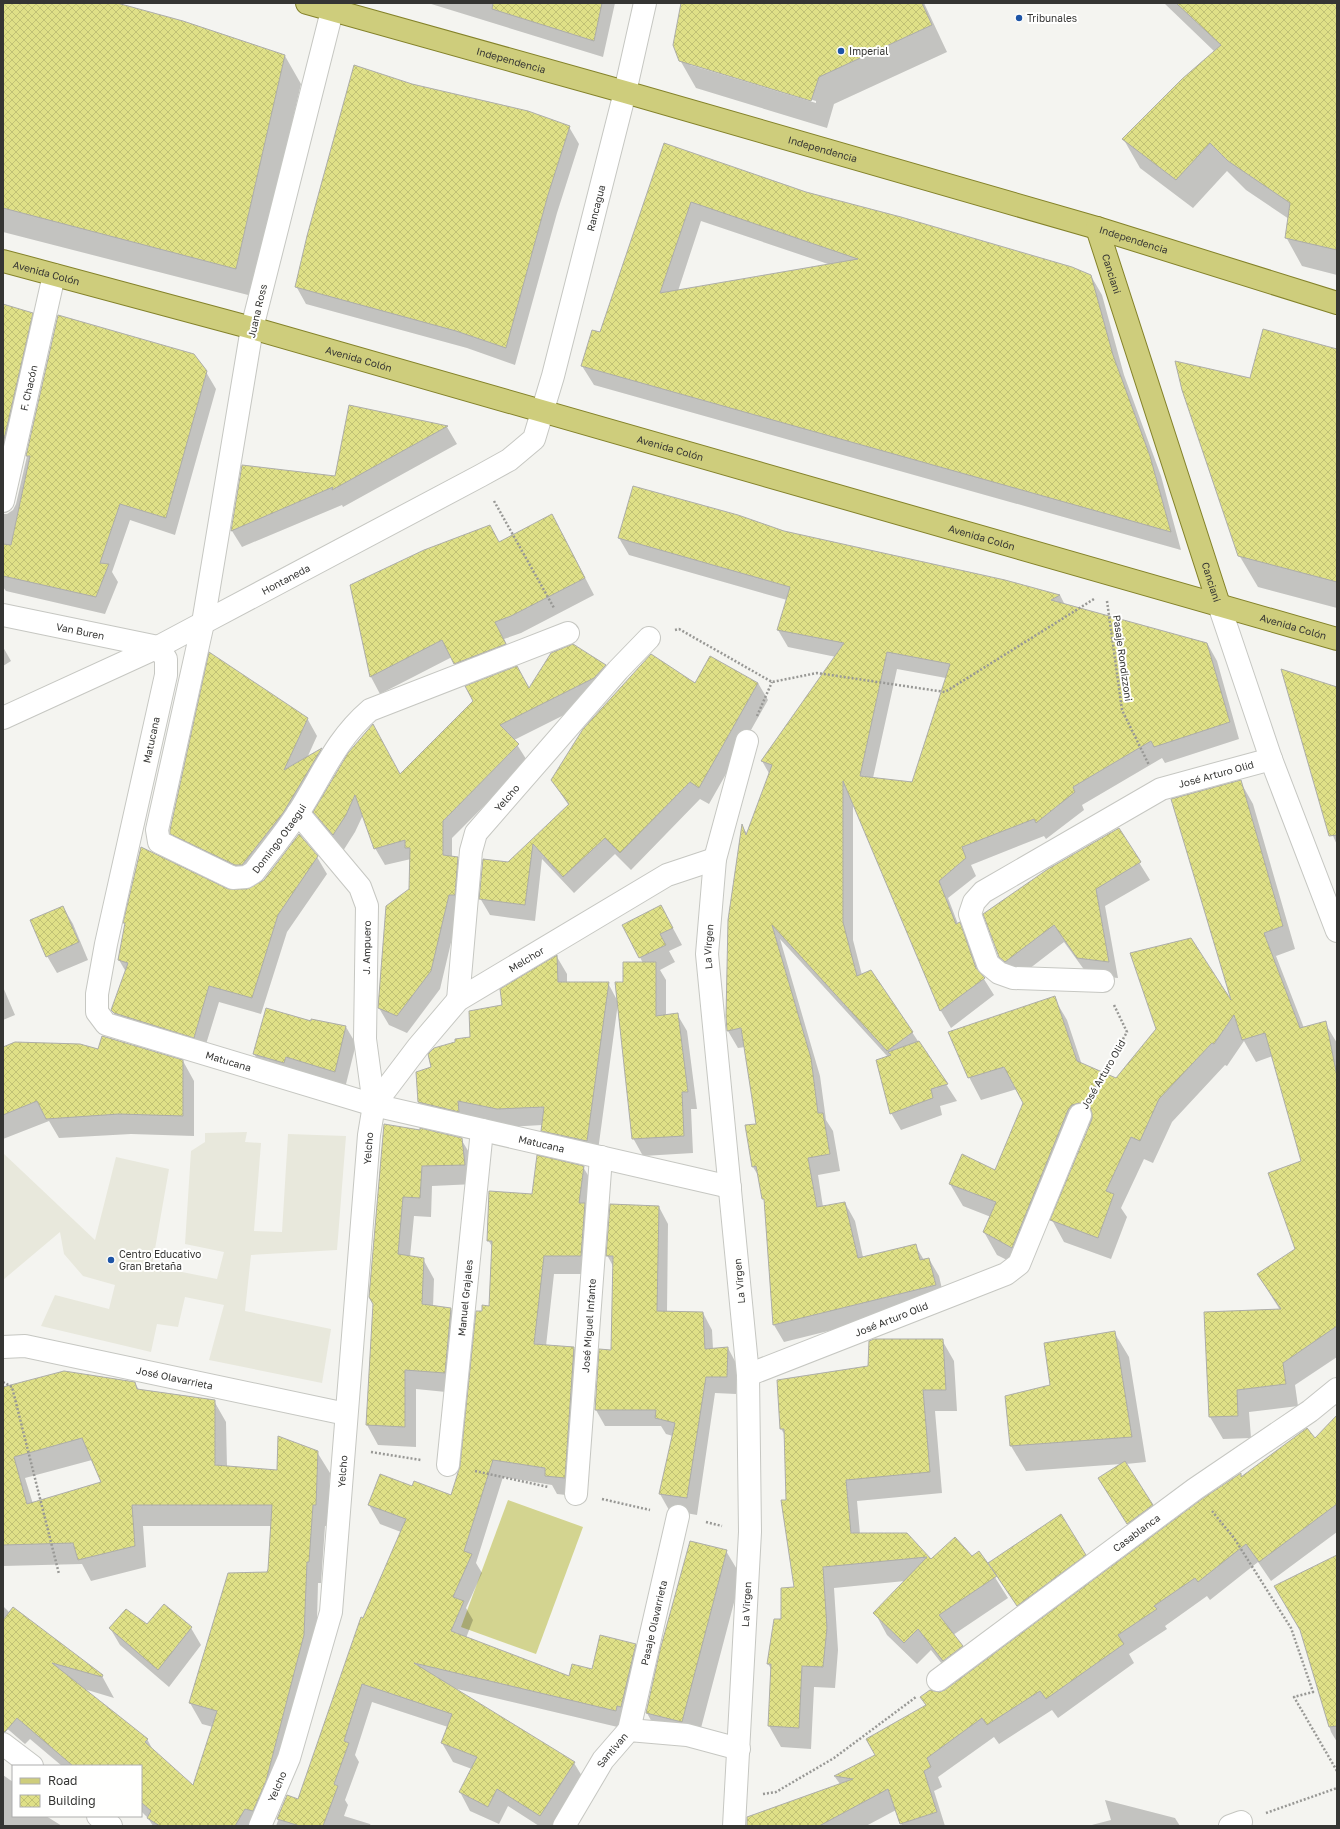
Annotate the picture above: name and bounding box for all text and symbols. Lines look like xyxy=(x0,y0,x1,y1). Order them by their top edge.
place label: Tribunales xyxy=(1027,12,1077,24)
marker: Tribunales xyxy=(1014,13,1024,23)
street label: Independencia xyxy=(475,45,547,76)
place label: Imperial xyxy=(849,45,888,57)
marker: Imperial xyxy=(836,46,846,56)
street label: Independencia xyxy=(787,133,859,165)
street label: Rancagua xyxy=(584,183,607,232)
street label: Independencia xyxy=(1098,223,1170,256)
street label: Canciani xyxy=(1100,252,1124,295)
street label: Avenida Colón xyxy=(12,258,81,287)
street label: Juana Ross xyxy=(245,283,269,339)
street label: Avenida Colón xyxy=(324,343,393,374)
street label: F. Chacón xyxy=(18,364,40,412)
street label: Avenida Colón xyxy=(636,433,705,463)
street label: Avenida Colón xyxy=(947,522,1016,552)
street label: Canciani xyxy=(1199,560,1224,603)
street label: Hontaneda xyxy=(259,561,312,597)
street label: Avenida Colón xyxy=(1259,611,1328,642)
street label: Pasaje Rondizzoni xyxy=(1111,614,1135,702)
street label: Van Buren xyxy=(55,620,106,642)
street label: Matucana xyxy=(140,716,162,764)
street label: José Arturo Olid xyxy=(1177,758,1255,790)
street label: Yelcho xyxy=(492,782,522,814)
street label: Domingo Otaegui xyxy=(249,802,308,875)
street label: J. Ampuero xyxy=(360,920,373,975)
street label: La Virgen xyxy=(701,923,716,970)
street label: Melchor xyxy=(506,944,546,974)
street label: José Arturo Olid xyxy=(1078,1037,1128,1111)
street label: Matucana xyxy=(204,1048,253,1074)
street label: Yelcho xyxy=(361,1132,375,1165)
street label: Matucana xyxy=(517,1132,566,1155)
place label: Centro Educativo Gran Bretaña xyxy=(119,1248,201,1272)
marker: Centro Educativo Gran Bretaña xyxy=(106,1255,116,1265)
street label: La Virgen xyxy=(731,1258,747,1304)
street label: Manuel Grajales xyxy=(455,1259,475,1337)
street label: José Miguel Infante xyxy=(579,1278,598,1373)
street label: José Arturo Olid xyxy=(853,1299,930,1339)
street label: José Olavarrieta xyxy=(135,1364,214,1392)
street label: Yelcho xyxy=(335,1455,349,1488)
street label: Casablanca xyxy=(1110,1511,1162,1554)
street label: Pasaje Olavarrieta xyxy=(638,1579,669,1667)
street label: La Virgen xyxy=(739,1581,753,1627)
street label: Santivan xyxy=(594,1730,630,1770)
legend xyxy=(12,1765,142,1817)
street label: Yelcho xyxy=(265,1769,289,1804)
text: Road xyxy=(48,1773,77,1788)
text: Building xyxy=(48,1793,96,1808)

